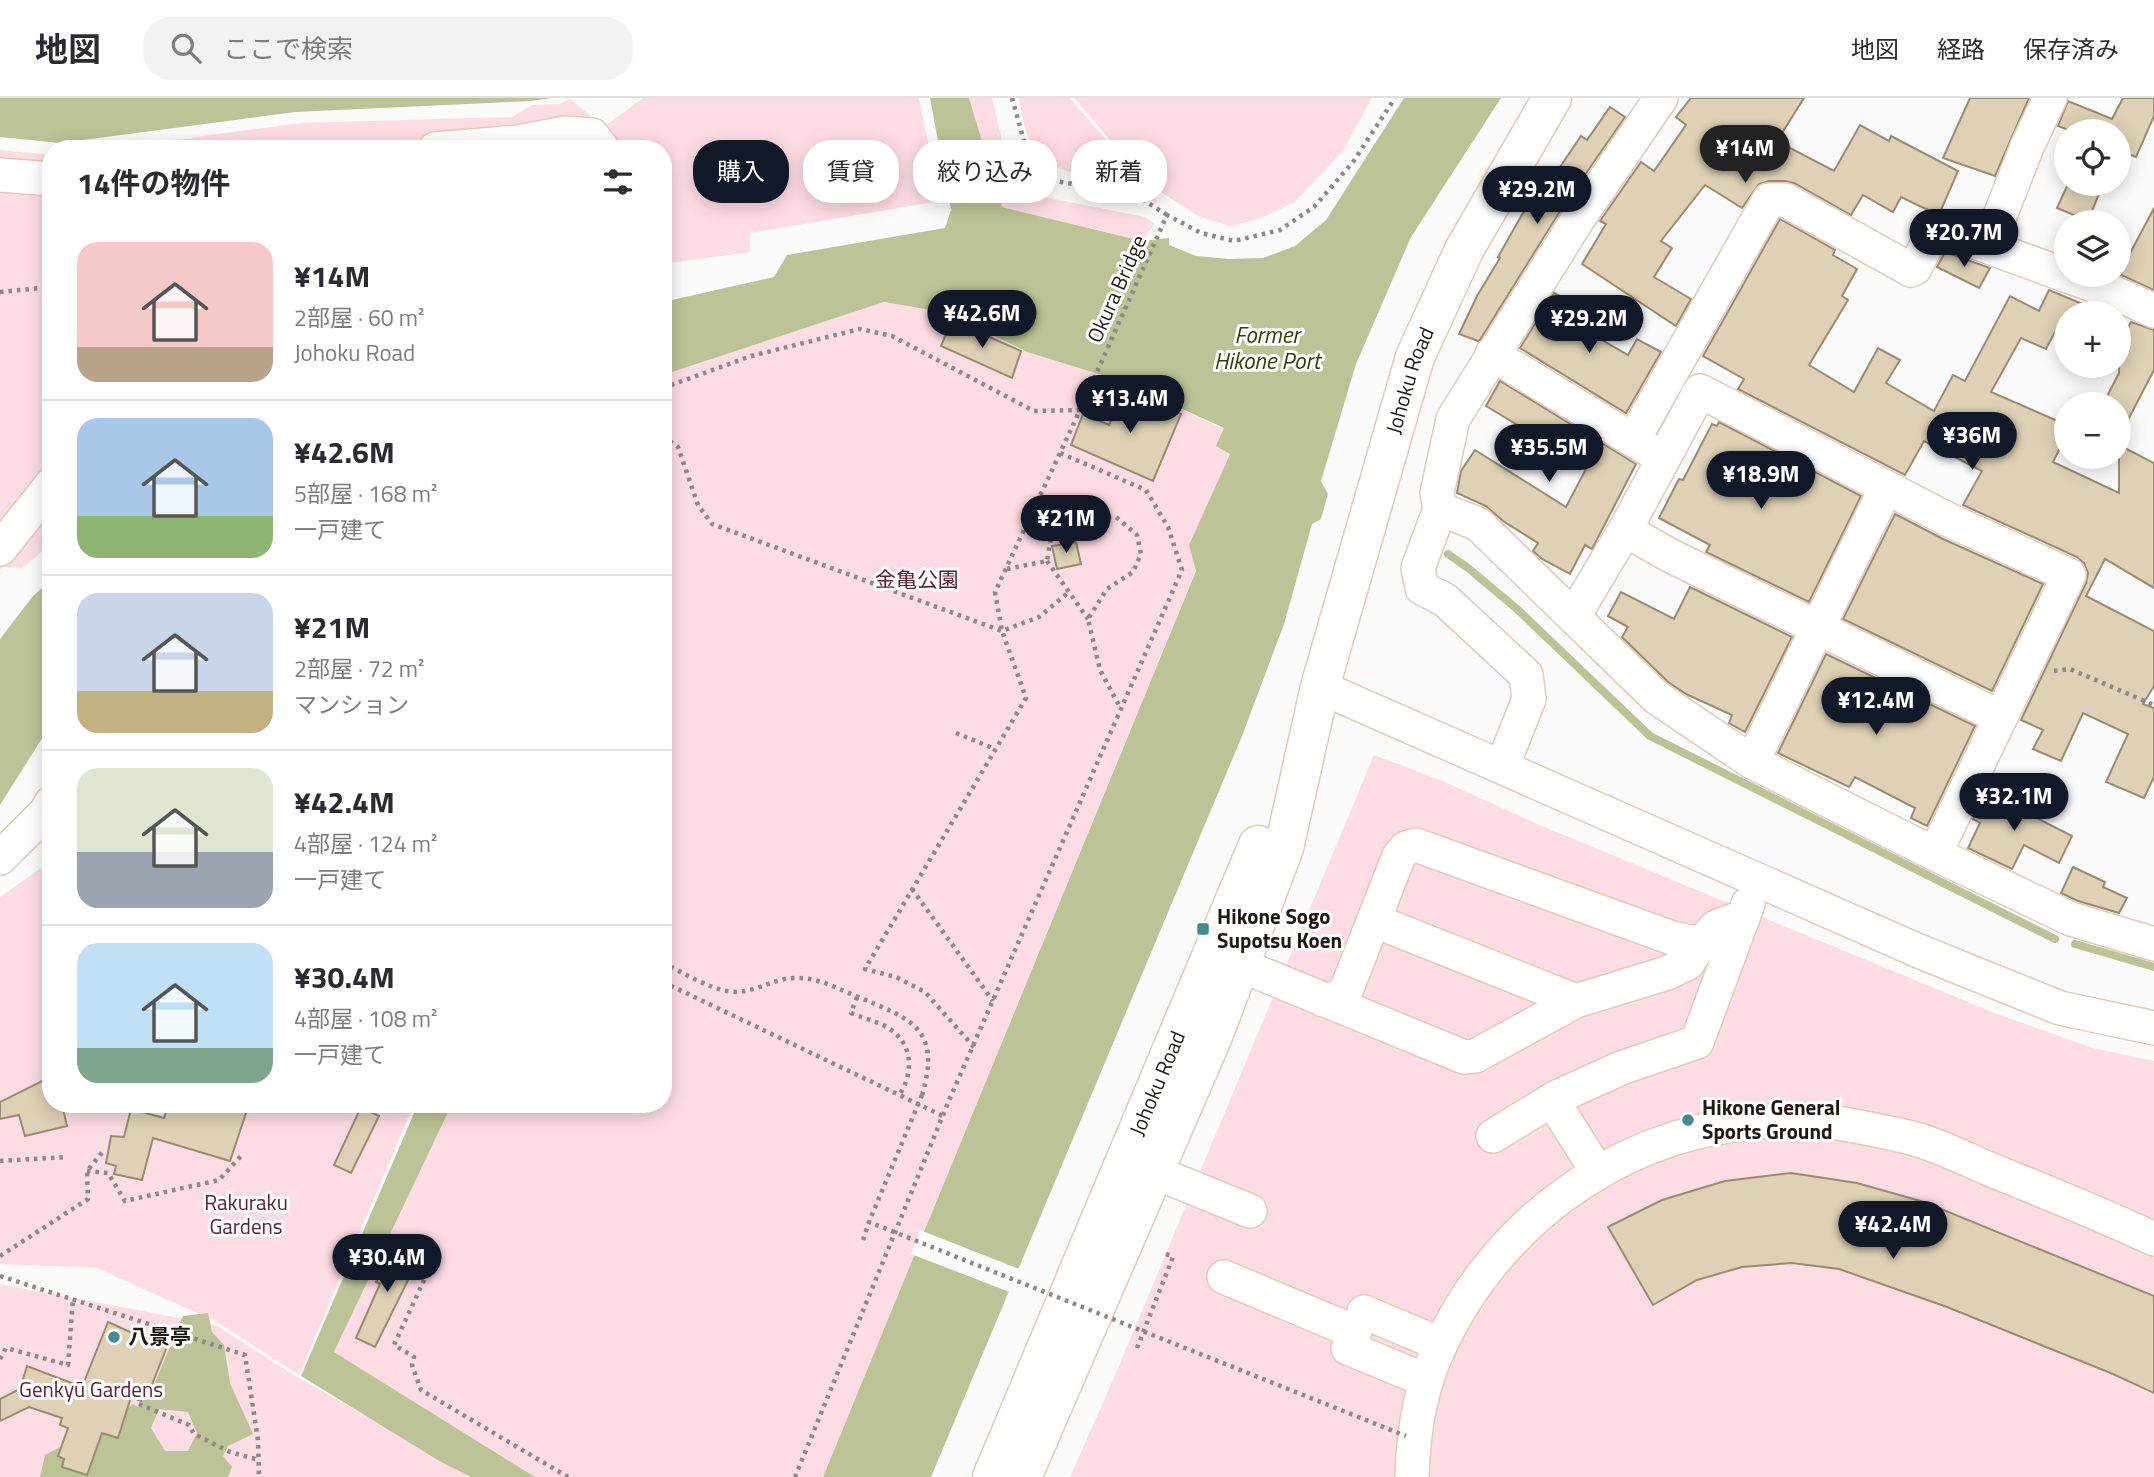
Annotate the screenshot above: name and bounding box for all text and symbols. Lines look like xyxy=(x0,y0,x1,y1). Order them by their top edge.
search box xyxy=(143,17,633,80)
text: 地図 xyxy=(35,24,101,74)
icon: search xyxy=(167,29,205,67)
text: ここで検索 xyxy=(223,29,353,68)
text: 地図 xyxy=(1851,31,1899,67)
text: 経路 xyxy=(1937,31,1985,67)
text: 保存済み xyxy=(2023,31,2119,67)
map controls xyxy=(2054,119,2131,469)
button: locate xyxy=(2054,119,2131,196)
pin: ¥14M xyxy=(1704,126,1786,185)
text: ¥14M xyxy=(1716,130,1774,165)
chip: 購入 xyxy=(693,140,789,203)
chip: 賃貸 xyxy=(803,140,899,203)
chip: 絞り込み xyxy=(913,140,1057,203)
chip: 新着 xyxy=(1071,140,1167,203)
text: 14件の物件 xyxy=(77,160,231,206)
icon: filters xyxy=(599,163,637,201)
pin: ¥29.2M xyxy=(1480,166,1594,226)
text: ¥29.2M xyxy=(1498,171,1576,206)
pin: ¥20.7M xyxy=(1907,209,2021,269)
button: layers xyxy=(2054,210,2131,287)
text: ¥20.7M xyxy=(1925,214,2003,249)
street label: Okura Bridge xyxy=(1078,230,1154,348)
text: ¥14M xyxy=(294,253,370,299)
icon: home xyxy=(133,270,217,354)
pin: ¥42.6M xyxy=(925,290,1039,350)
text: ¥42.6M xyxy=(943,295,1021,330)
pin: ¥29.2M xyxy=(1532,296,1646,355)
text: 2部屋 · 60 m² xyxy=(294,300,424,335)
text: ¥29.2M xyxy=(1550,300,1628,335)
button: + xyxy=(2054,301,2131,378)
water label: Former Hikone Port xyxy=(1214,317,1323,378)
street label: Johoku Road xyxy=(1377,321,1442,437)
text: Johoku Road xyxy=(294,335,415,370)
pin: ¥13.4M xyxy=(1073,376,1187,435)
text: ¥13.4M xyxy=(1091,380,1169,415)
button: − xyxy=(2054,392,2131,469)
pin: ¥36M xyxy=(1931,412,2013,472)
text: ¥36M xyxy=(1943,417,2001,452)
pin: ¥35.5M xyxy=(1492,424,1606,484)
text: ¥42.6M xyxy=(294,429,395,475)
text: ¥35.5M xyxy=(1510,429,1588,464)
icon: home xyxy=(133,446,217,530)
pin: ¥18.9M xyxy=(1704,452,1818,511)
text: ¥18.9M xyxy=(1722,456,1800,491)
text: 5部屋 · 168 m² xyxy=(294,476,437,511)
pin: ¥21M xyxy=(1025,496,1107,555)
text: ¥21M xyxy=(1037,500,1095,535)
text: 一戸建て xyxy=(294,512,386,547)
park label: 金亀公園 xyxy=(875,563,959,595)
text: ¥21M xyxy=(294,604,370,650)
icon: home xyxy=(133,621,217,705)
text: 2部屋 · 72 m² xyxy=(294,651,424,686)
pin: ¥12.4M xyxy=(1819,678,1933,737)
text: ¥12.4M xyxy=(1837,682,1915,717)
text: マンション xyxy=(294,687,409,722)
pin: ¥32.1M xyxy=(1957,774,2071,833)
text: ¥32.1M xyxy=(1975,778,2053,813)
text: ¥42.4M xyxy=(294,779,395,825)
icon: home xyxy=(133,796,217,880)
text: 4部屋 · 124 m² xyxy=(294,826,437,861)
text: 一戸建て xyxy=(294,862,386,897)
place label: Hikone Sogo Supotsu Koen xyxy=(1217,900,1342,956)
marker: Hikone Sogo Supotsu Koen xyxy=(1195,921,1211,937)
text: ¥30.4M xyxy=(294,954,395,1000)
icon: home xyxy=(133,971,217,1055)
text: 4部屋 · 108 m² xyxy=(294,1001,437,1036)
street label: Johoku Road xyxy=(1120,1026,1193,1140)
text: 一戸建て xyxy=(294,1037,386,1072)
place label: Hikone General Sports Ground xyxy=(1702,1091,1840,1147)
marker: Hikone General Sports Ground xyxy=(1680,1112,1696,1128)
park label: Rakuraku Gardens xyxy=(204,1186,288,1242)
pin: ¥42.4M xyxy=(1836,1202,1950,1261)
text: ¥42.4M xyxy=(1854,1206,1932,1241)
pin: ¥30.4M xyxy=(330,1234,444,1294)
text: ¥30.4M xyxy=(348,1239,426,1274)
place label: 八景亭 xyxy=(128,1320,191,1352)
marker: 八景亭 xyxy=(106,1329,122,1345)
park label: Genkyū Gardens xyxy=(19,1373,163,1405)

